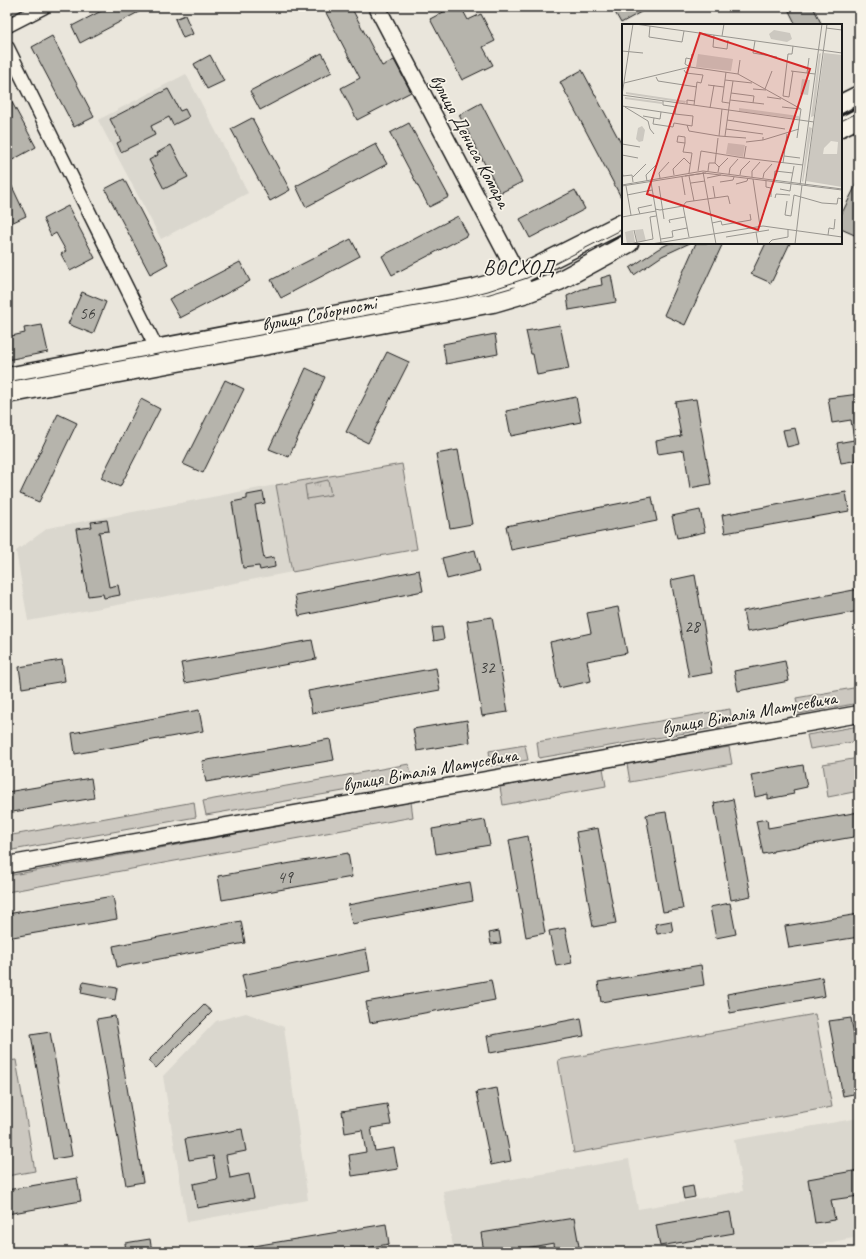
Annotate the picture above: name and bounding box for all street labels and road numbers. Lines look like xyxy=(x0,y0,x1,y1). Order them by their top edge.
street label: вулиця Дениса Комара xyxy=(425,70,516,214)
street label: вулиця Соборності xyxy=(259,291,381,337)
street label: вулиця Віталія Матусевича xyxy=(660,685,840,740)
street label: вулиця Віталія Матусевича xyxy=(341,742,521,797)

